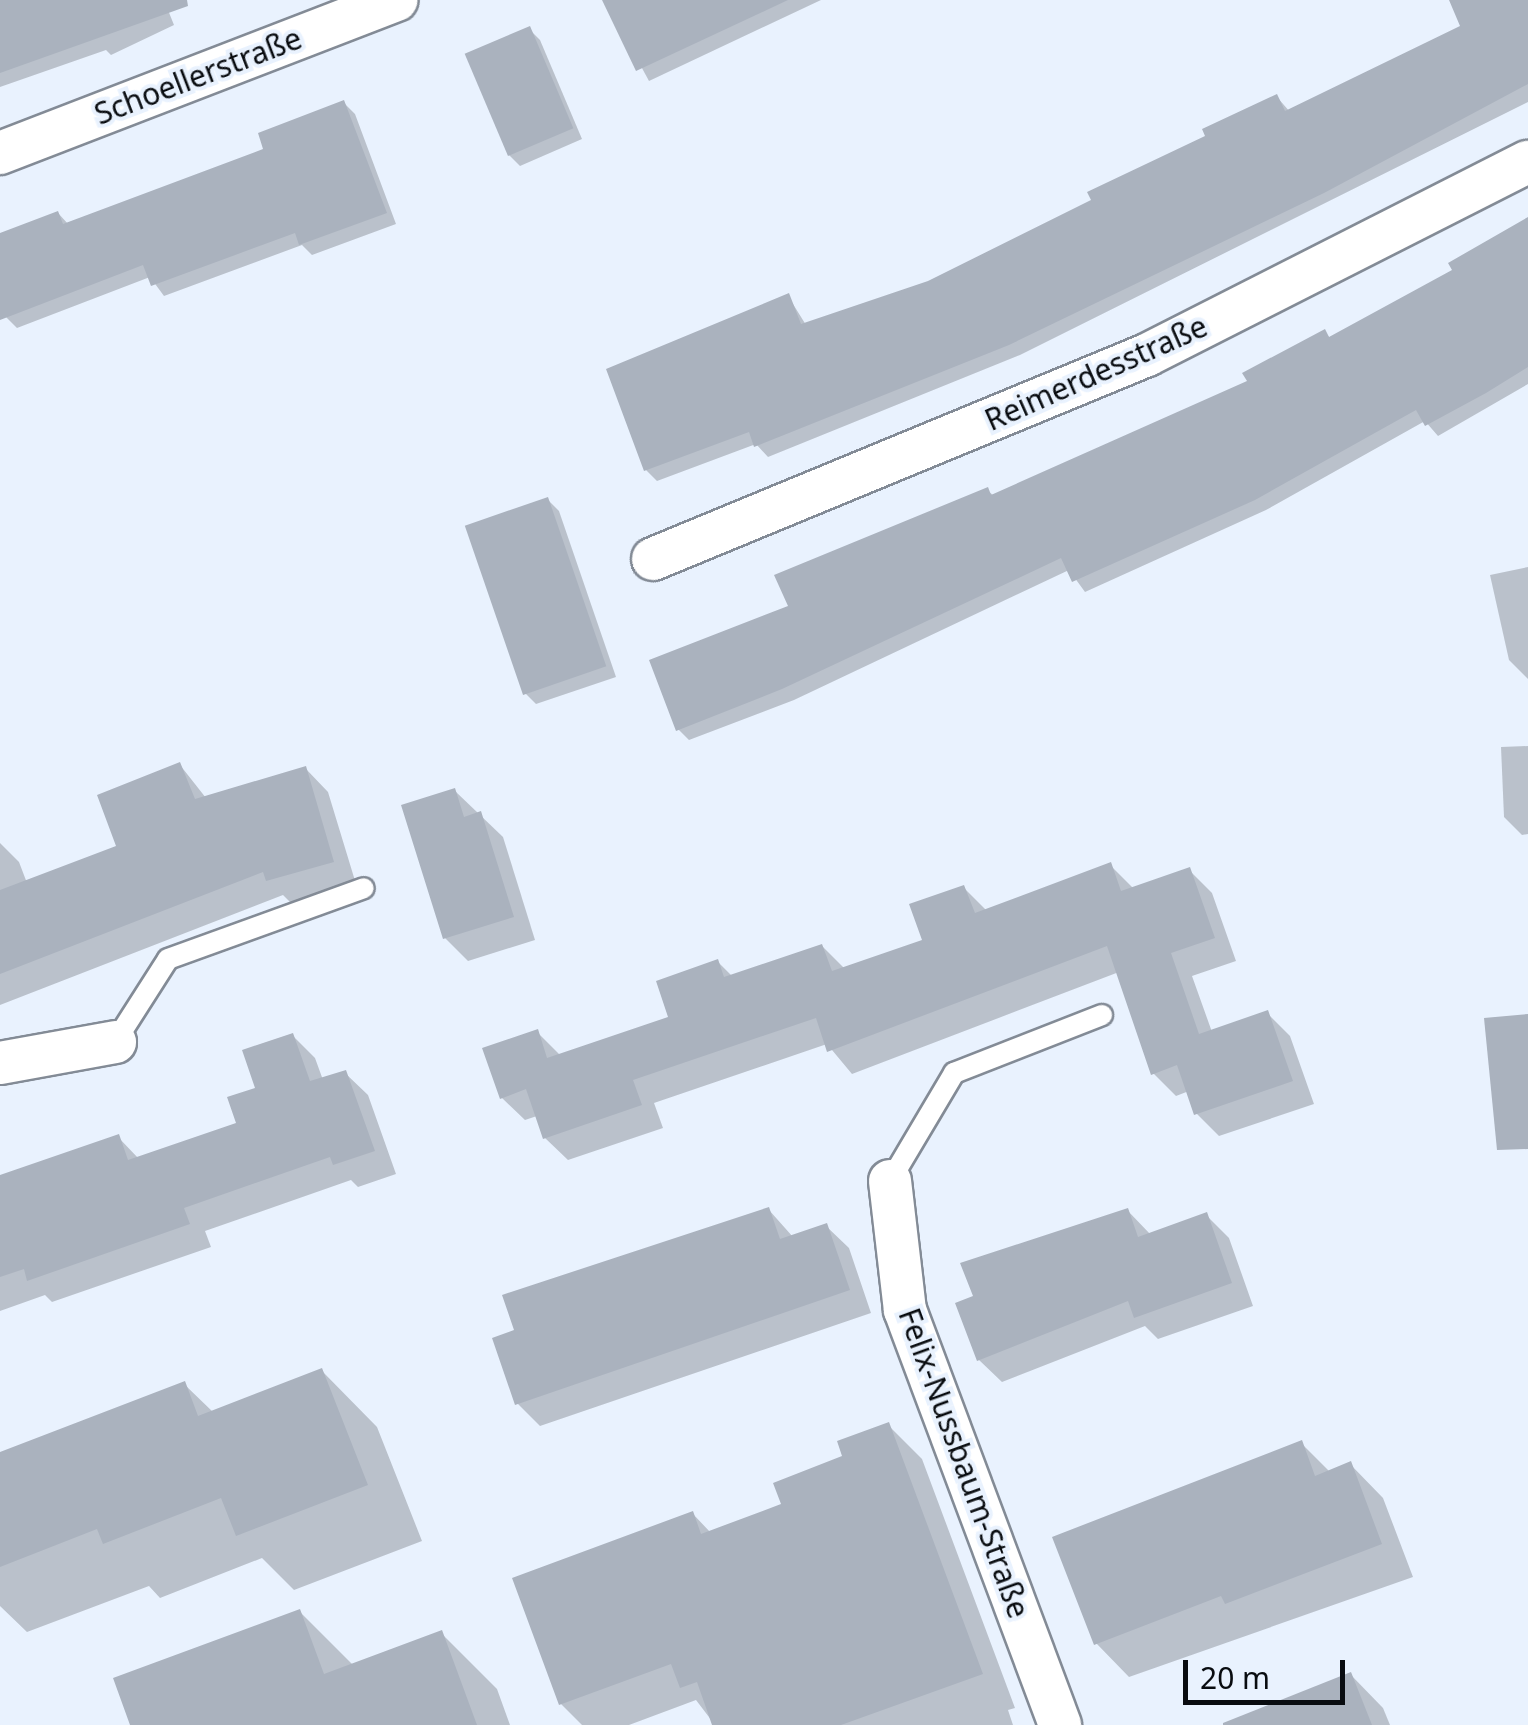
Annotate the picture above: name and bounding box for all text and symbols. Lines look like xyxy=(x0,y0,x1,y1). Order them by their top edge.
street label: Schoellerstraße xyxy=(89,20,307,132)
street label: Reimerdesstraße xyxy=(979,308,1213,438)
street label: Felix-Nussbaum-Straße xyxy=(891,1303,1037,1623)
scale bar xyxy=(1188,1640,1350,1702)
text: 20 m xyxy=(1200,1657,1270,1698)

